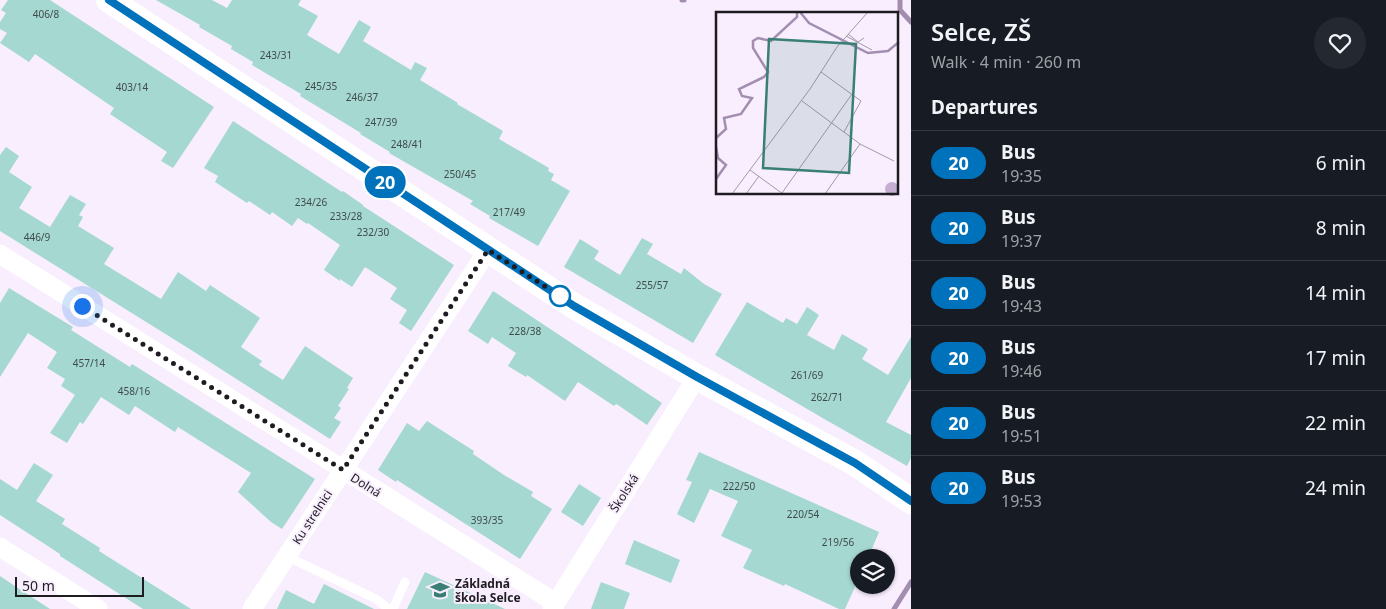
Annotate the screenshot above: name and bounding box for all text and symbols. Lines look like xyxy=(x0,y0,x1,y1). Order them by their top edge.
house number: 406/8 xyxy=(33,7,60,21)
inset map xyxy=(716,12,898,195)
text: Selce, ZŠ xyxy=(931,15,1031,48)
button: heart xyxy=(1314,17,1366,69)
house number: 243/31 xyxy=(260,48,292,62)
text: Walk · 4 min · 260 m xyxy=(931,51,1081,73)
house number: 245/35 xyxy=(305,79,337,93)
house number: 403/14 xyxy=(116,80,148,94)
house number: 246/37 xyxy=(346,90,378,104)
text: Departures xyxy=(931,94,1038,120)
house number: 247/39 xyxy=(365,115,397,129)
house number: 248/41 xyxy=(391,137,423,151)
text: Bus xyxy=(1001,139,1036,165)
text: 6 min xyxy=(1316,150,1366,176)
text: 20 xyxy=(948,151,969,175)
text: 19:35 xyxy=(1001,165,1042,187)
line badge: 20 xyxy=(362,166,408,198)
house number: 250/45 xyxy=(444,167,476,181)
text: 20 xyxy=(375,170,395,194)
house number: 234/26 xyxy=(295,195,327,209)
text: Bus xyxy=(1001,204,1036,230)
house number: 217/49 xyxy=(493,205,525,219)
house number: 233/28 xyxy=(330,209,362,223)
text: 8 min xyxy=(1316,215,1366,241)
text: 20 xyxy=(948,216,969,240)
house number: 232/30 xyxy=(357,225,389,239)
house number: 446/9 xyxy=(24,230,51,244)
text: 19:37 xyxy=(1001,230,1042,252)
text: Bus xyxy=(1001,269,1036,295)
house number: 255/57 xyxy=(636,278,668,292)
text: 14 min xyxy=(1305,280,1366,306)
text: 20 xyxy=(948,281,969,305)
unlabelled marker xyxy=(549,285,571,307)
your location xyxy=(70,294,95,319)
text: 19:43 xyxy=(1001,295,1042,317)
house number: 228/38 xyxy=(509,324,541,338)
text: Bus xyxy=(1001,334,1036,360)
text: 17 min xyxy=(1305,345,1366,371)
text: 20 xyxy=(948,346,969,370)
house number: 457/14 xyxy=(73,356,105,370)
text: 19:46 xyxy=(1001,360,1042,382)
house number: 261/69 xyxy=(791,368,823,382)
house number: 458/16 xyxy=(118,384,150,398)
house number: 262/71 xyxy=(811,390,843,404)
text: Bus xyxy=(1001,399,1036,425)
text: 22 min xyxy=(1305,410,1366,436)
text: 20 xyxy=(948,411,969,435)
text: 19:51 xyxy=(1001,425,1042,447)
text: Bus xyxy=(1001,464,1036,490)
street label: Dolná xyxy=(347,469,385,501)
street label: Školská xyxy=(606,471,642,515)
text: 24 min xyxy=(1305,475,1366,501)
text: 20 xyxy=(948,476,969,500)
house number: 222/50 xyxy=(723,479,755,493)
street label: Ku strelnici xyxy=(288,486,336,548)
text: 19:53 xyxy=(1001,490,1042,512)
house number: 220/54 xyxy=(787,507,819,521)
house number: 393/35 xyxy=(471,513,503,527)
house number: 219/56 xyxy=(822,535,854,549)
map controls xyxy=(850,549,895,594)
button: layers xyxy=(850,549,895,594)
scale bar xyxy=(15,574,144,597)
place label: Základná škola Selce xyxy=(455,575,521,606)
text: 50 m xyxy=(22,576,55,595)
school or university icon: Základná škola Selce xyxy=(429,579,451,601)

